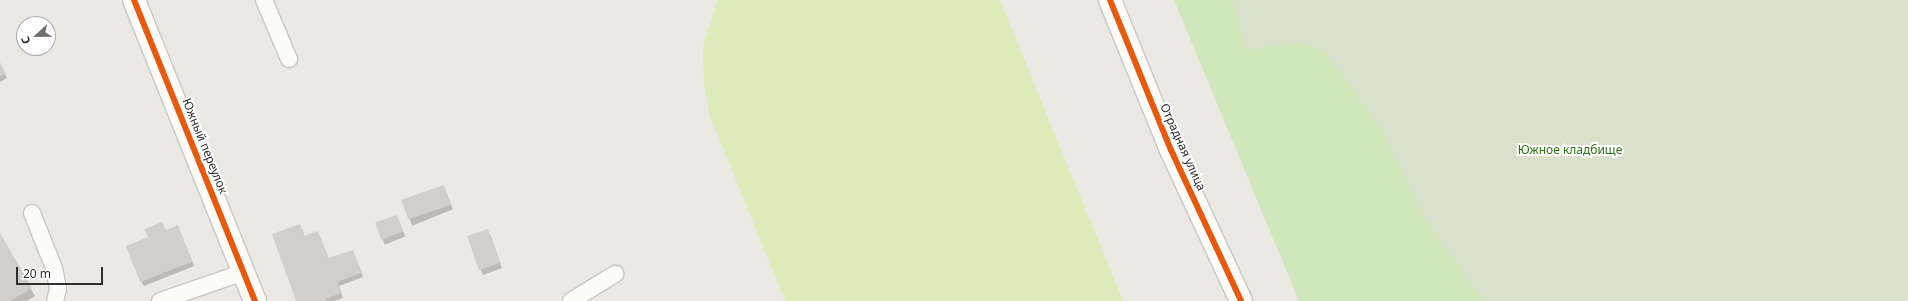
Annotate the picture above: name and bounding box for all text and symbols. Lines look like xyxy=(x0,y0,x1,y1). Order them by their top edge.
north arrow xyxy=(16,16,56,56)
text: С xyxy=(17,34,34,46)
street label: Южный переулок xyxy=(179,96,231,196)
street label: Отрадная улица xyxy=(1157,101,1209,193)
park label: Южное кладбище xyxy=(1518,143,1622,157)
scale bar xyxy=(18,259,105,285)
text: 20 m xyxy=(23,265,51,282)

